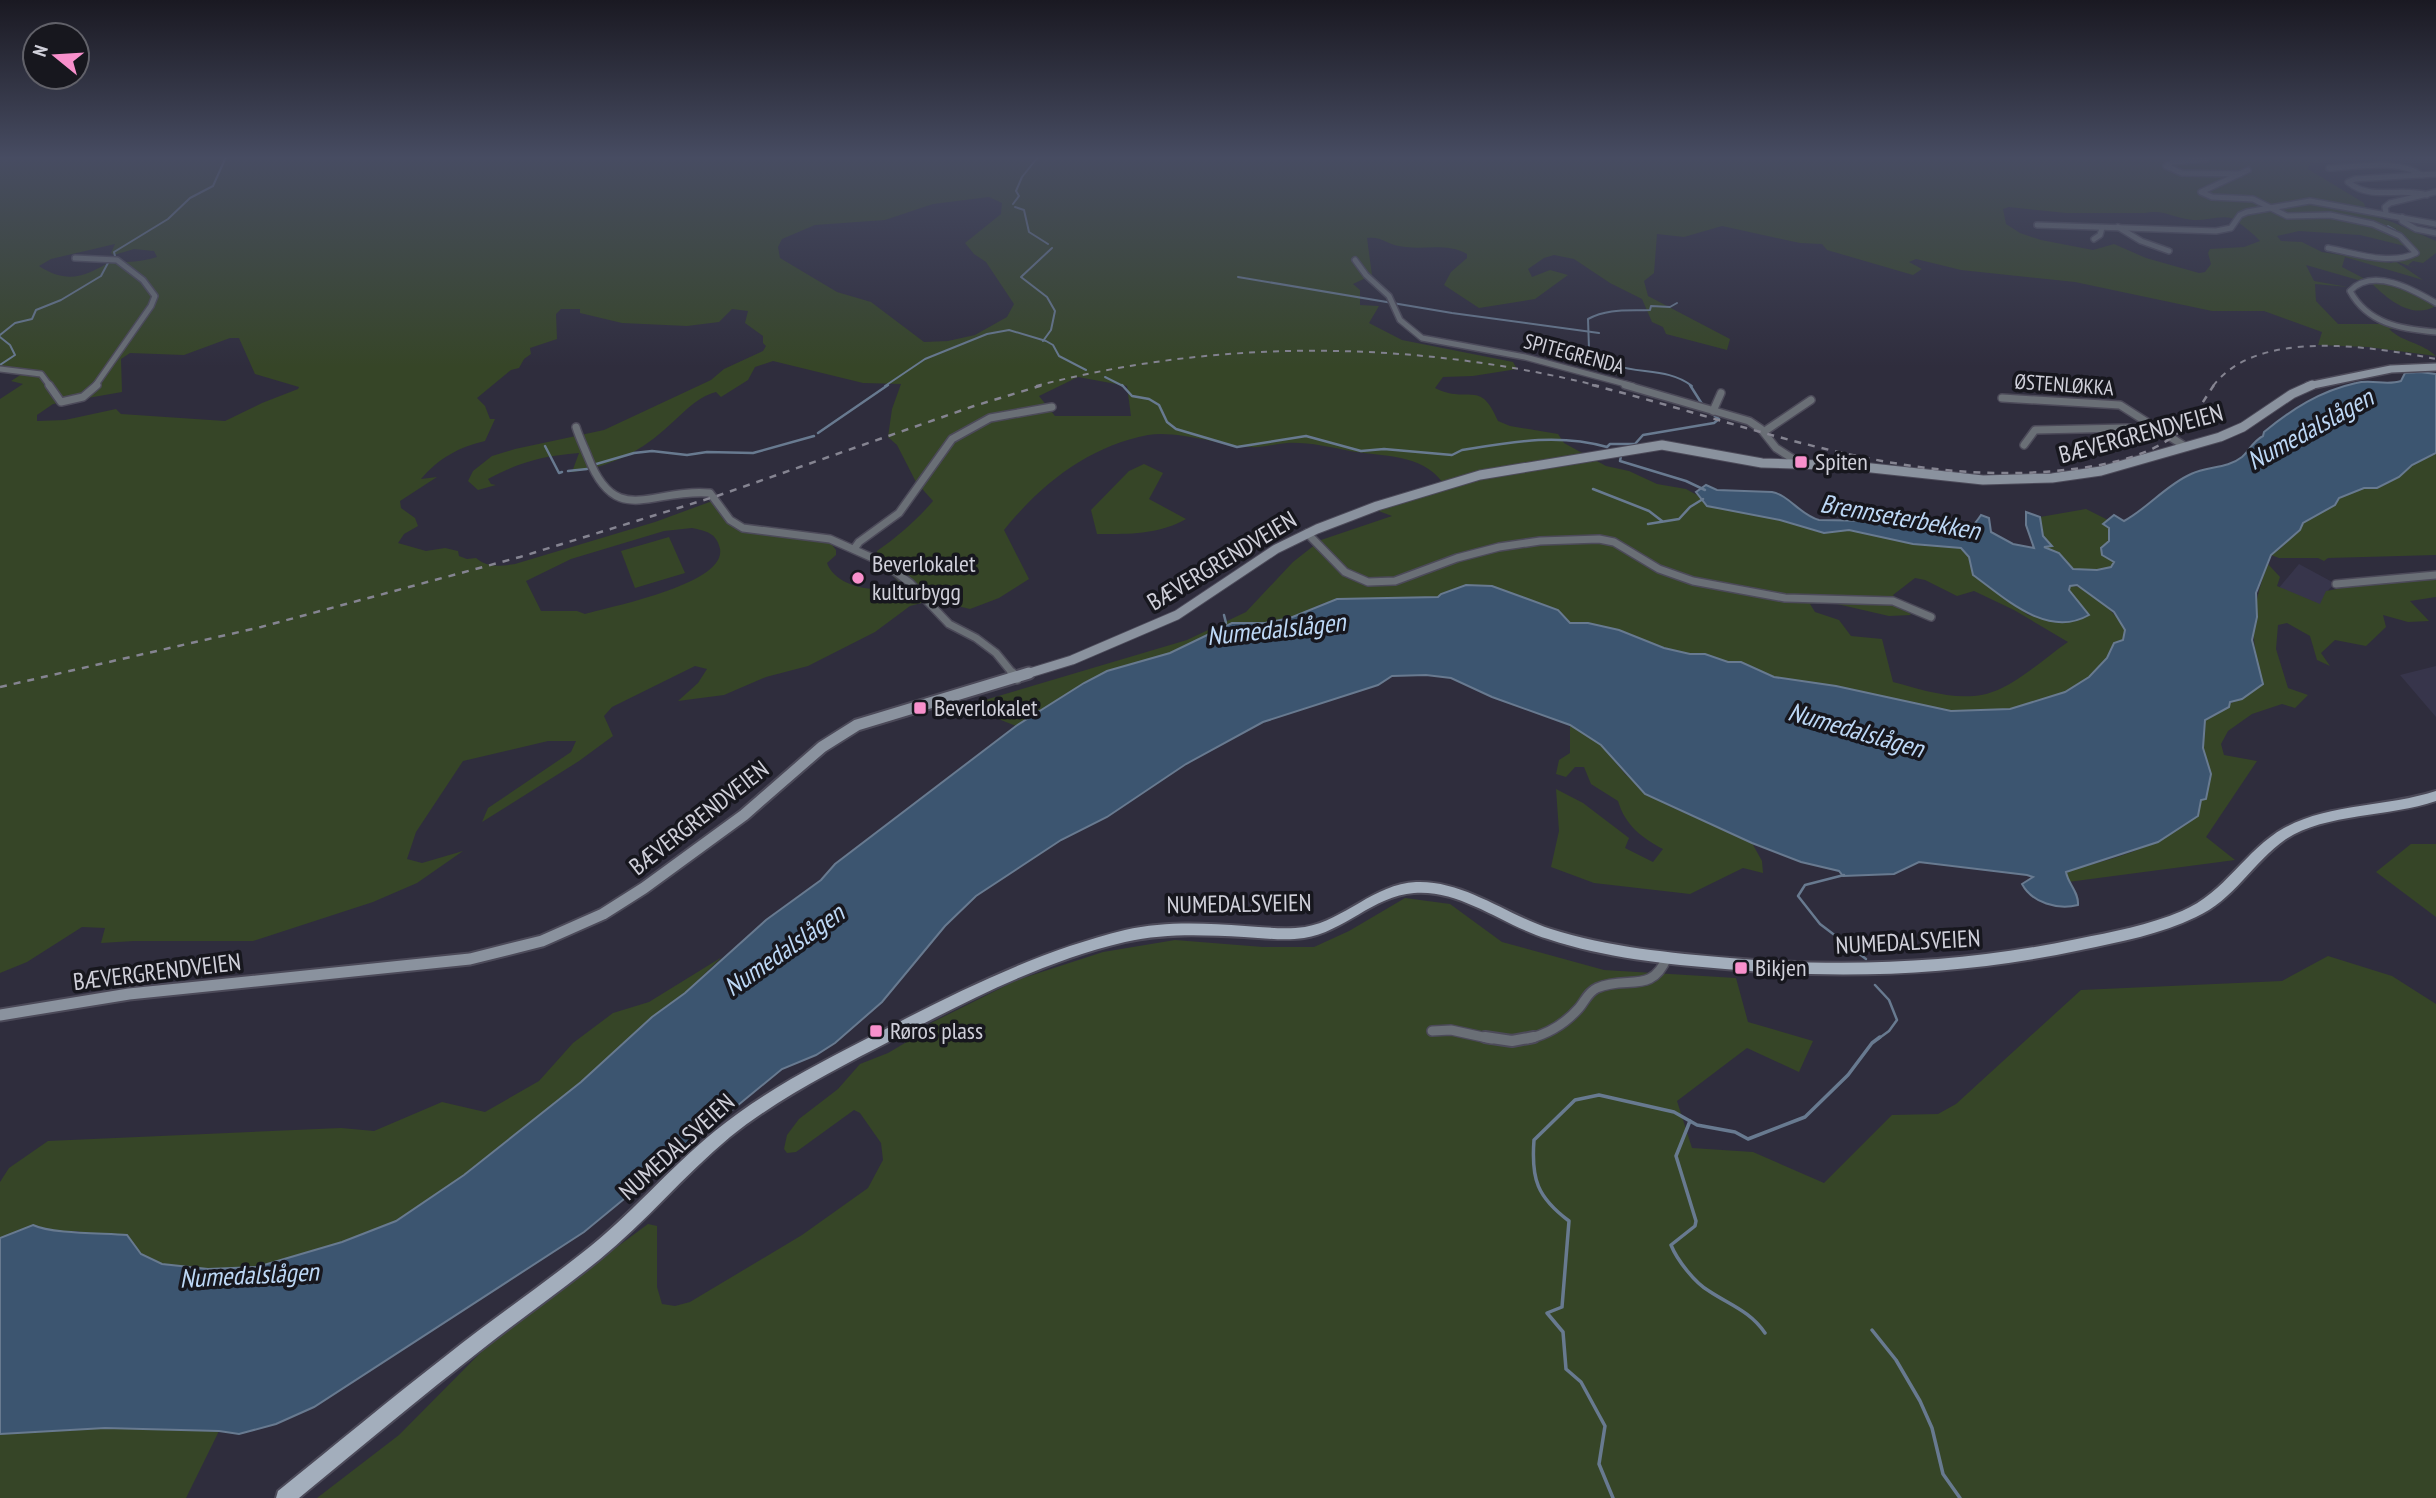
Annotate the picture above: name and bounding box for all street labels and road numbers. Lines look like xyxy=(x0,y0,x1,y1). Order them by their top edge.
street label: SPITEGRENDA xyxy=(1521,327,1627,380)
street label: ØSTENLØKKA xyxy=(2014,368,2115,401)
street label: BÆVERGRENDVEIEN xyxy=(2055,397,2226,470)
street label: BÆVERGRENDVEIEN xyxy=(1141,504,1302,617)
street label: BÆVERGRENDVEIEN xyxy=(623,753,775,882)
street label: NUMEDALSVEIEN xyxy=(1166,887,1312,920)
street label: NUMEDALSVEIEN xyxy=(1835,922,1981,961)
street label: BÆVERGRENDVEIEN xyxy=(71,946,243,997)
street label: NUMEDALSVEIEN xyxy=(612,1087,741,1207)

